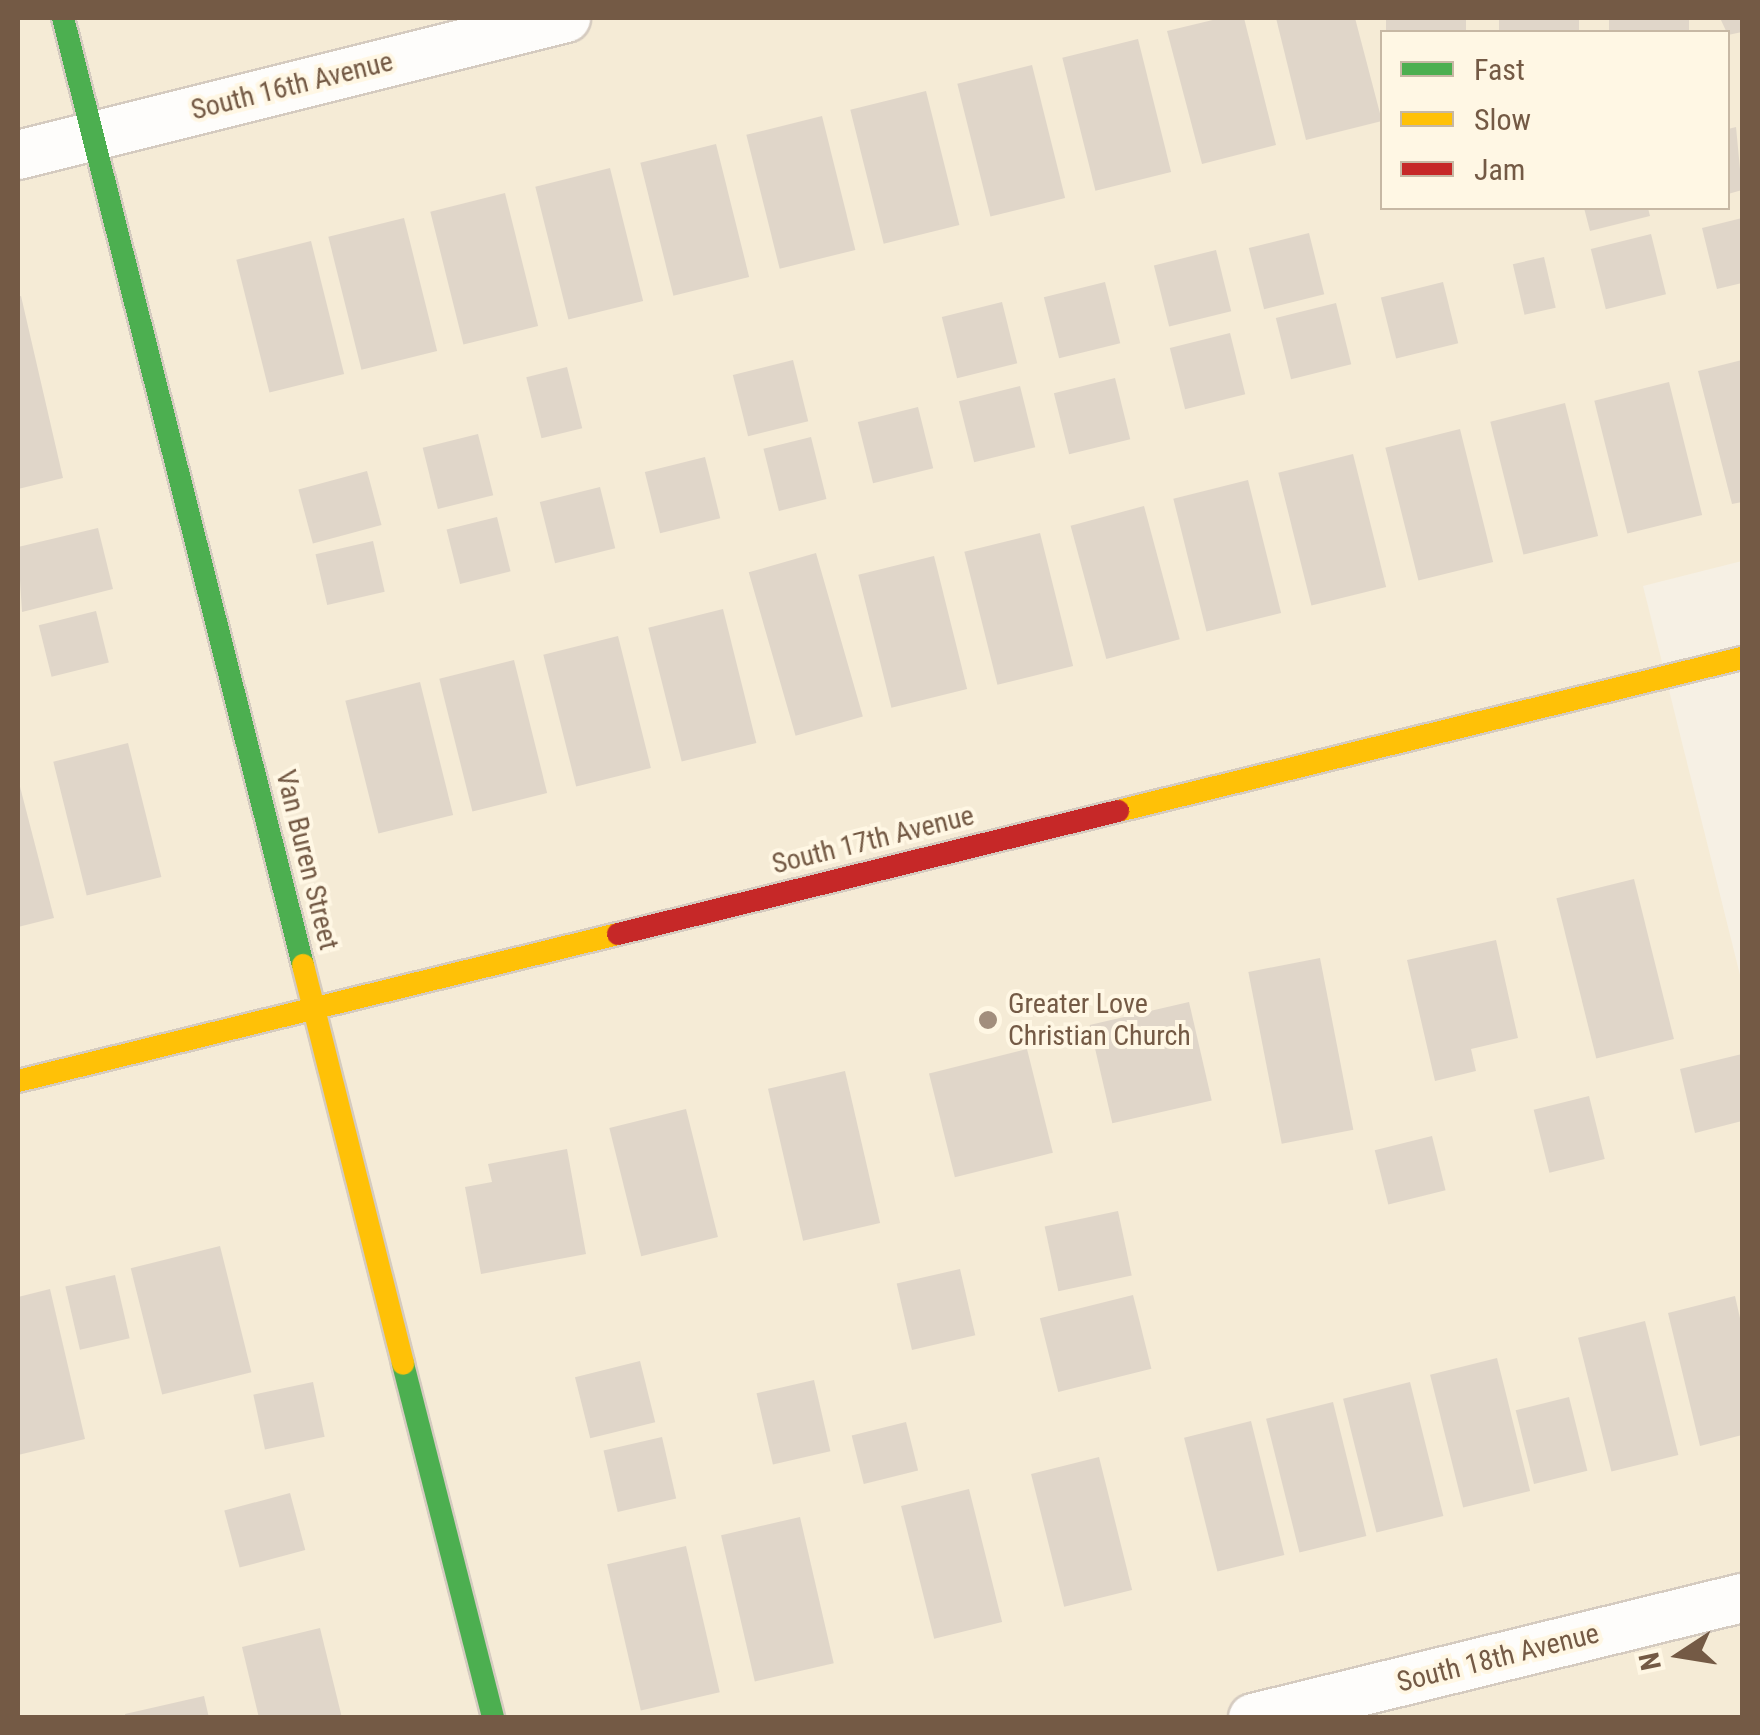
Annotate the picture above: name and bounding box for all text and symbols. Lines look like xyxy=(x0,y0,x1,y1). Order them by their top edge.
legend xyxy=(1380,30,1730,210)
street label: South 16th Avenue xyxy=(188,45,396,127)
text: Fast xyxy=(1474,52,1525,87)
text: Slow xyxy=(1474,102,1531,137)
text: Jam xyxy=(1474,152,1525,187)
street label: Van Buren Street xyxy=(268,767,346,953)
street label: South 17th Avenue xyxy=(769,799,977,881)
place label: Greater Love Christian Church xyxy=(1008,987,1191,1053)
marker: Greater Love Christian Church xyxy=(977,1009,999,1031)
north arrow xyxy=(1630,1605,1730,1705)
street label: South 18th Avenue xyxy=(1394,1617,1602,1699)
text: N xyxy=(1632,1650,1668,1673)

